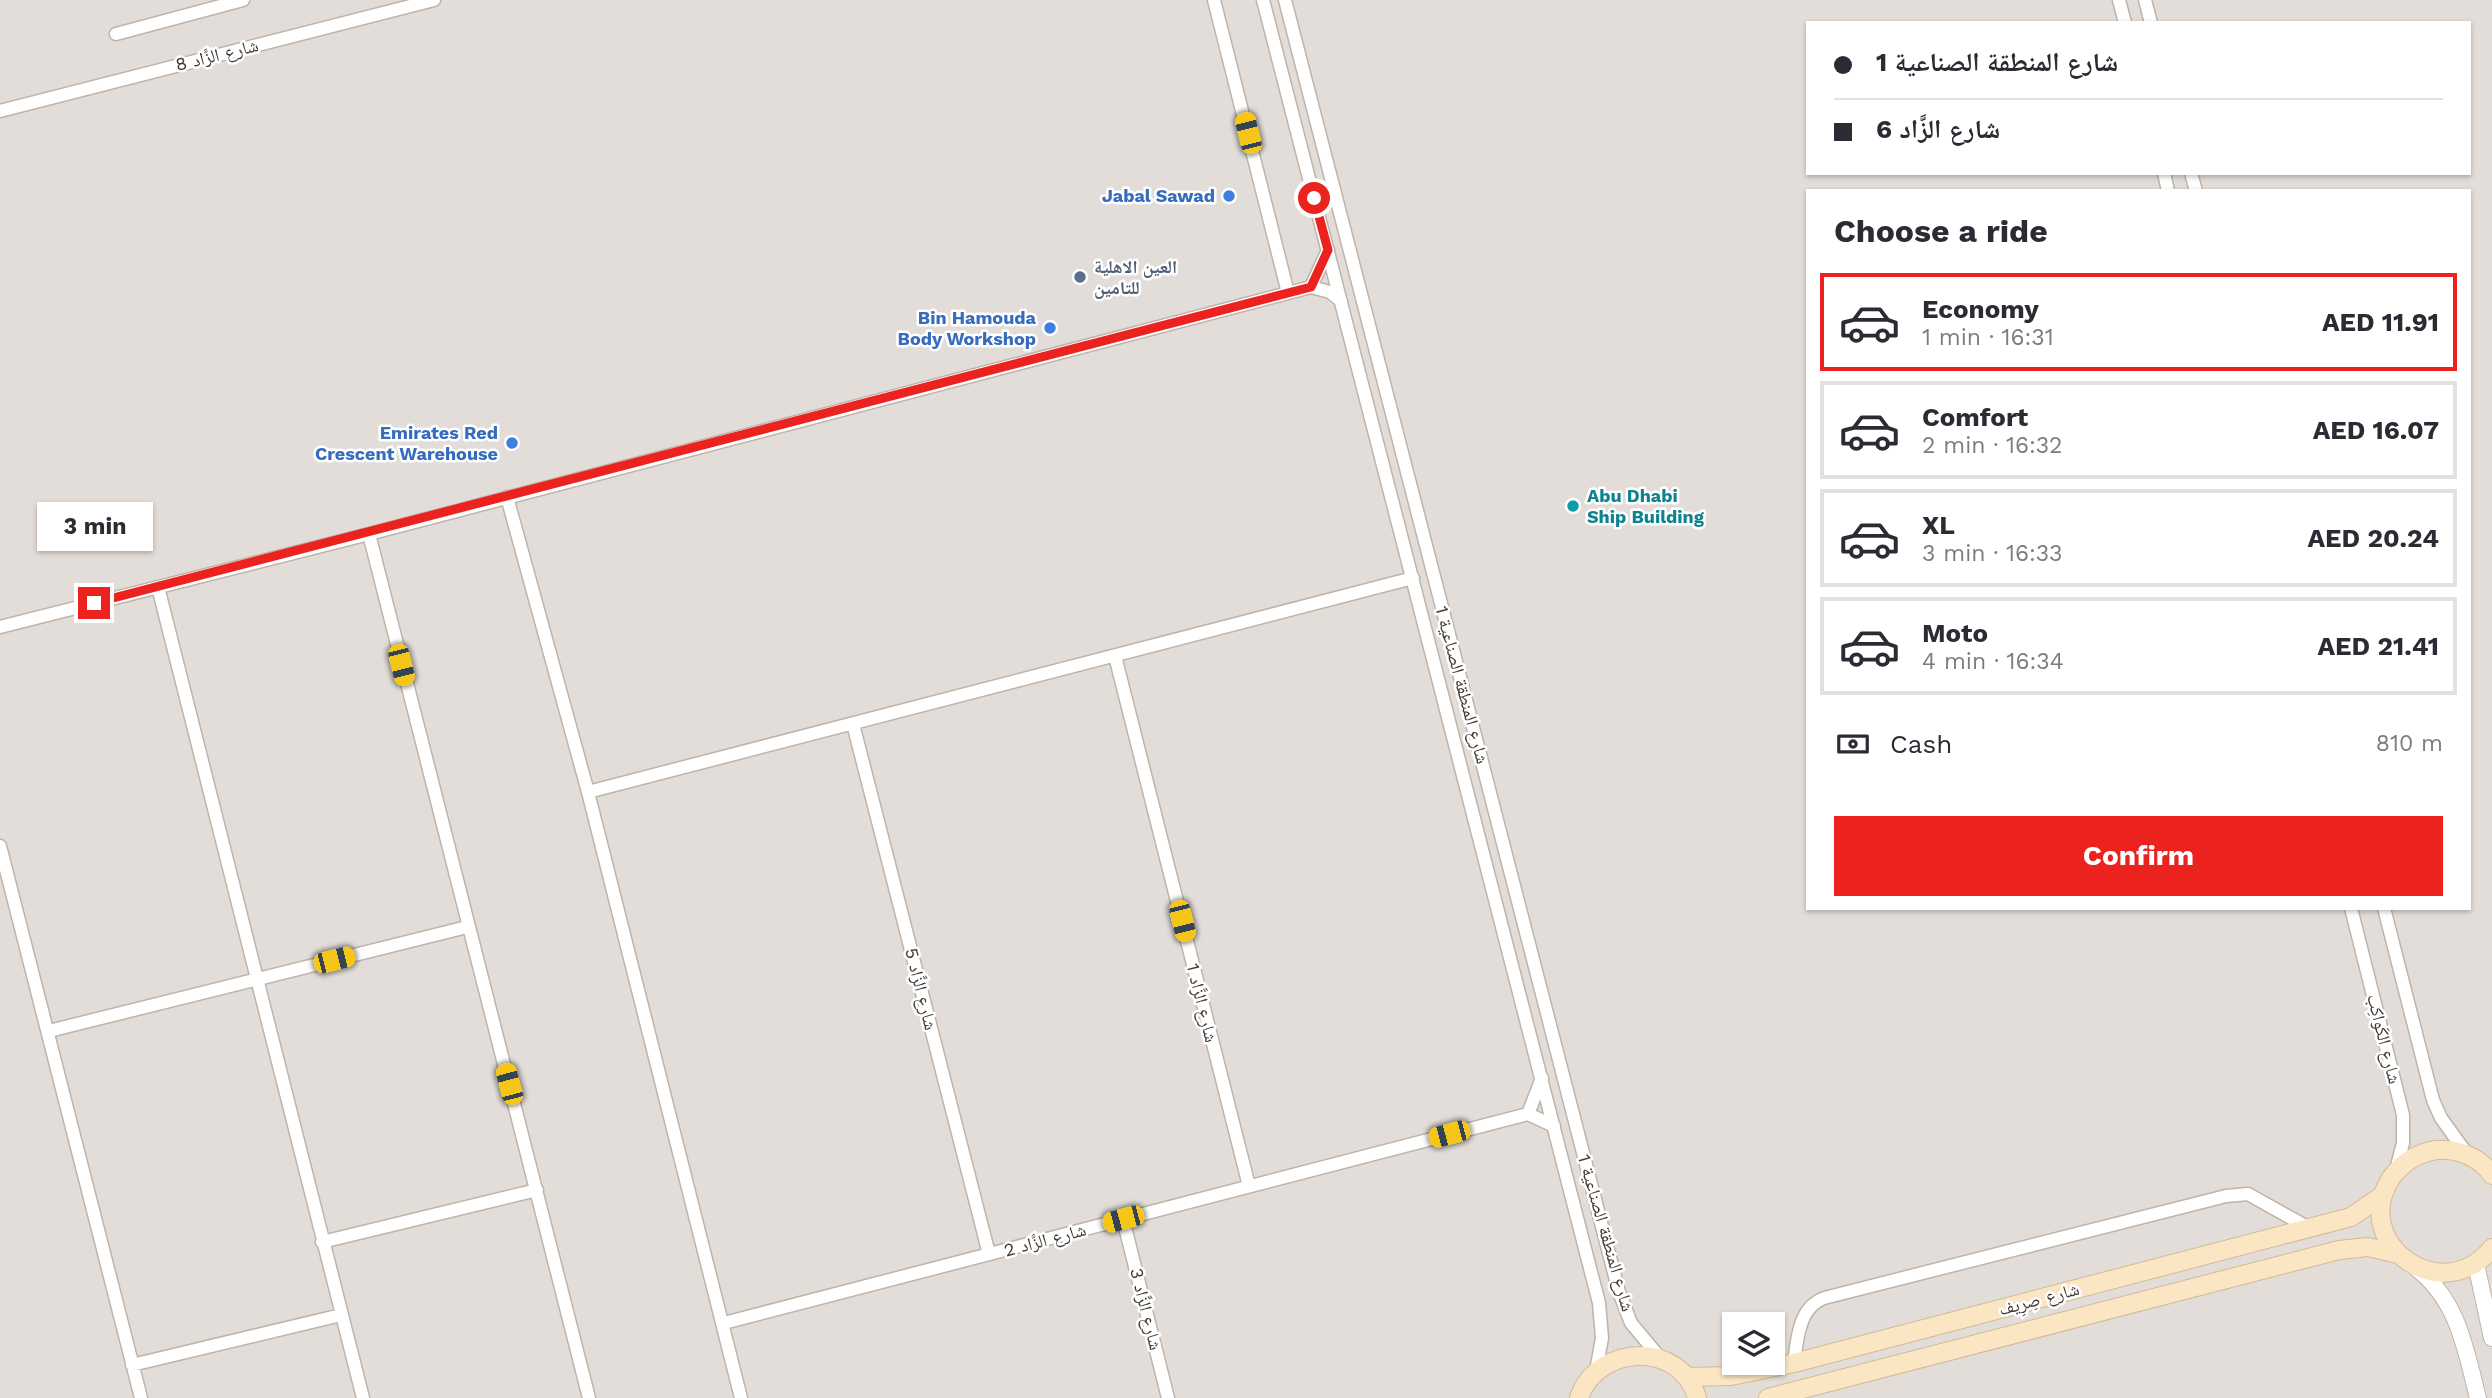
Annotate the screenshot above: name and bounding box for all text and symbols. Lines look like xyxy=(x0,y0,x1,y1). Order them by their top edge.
street label: شارع الزَّاد 8 xyxy=(173,34,261,76)
text: شارع المنطقة الصناعية 1 xyxy=(1876,47,2118,77)
car xyxy=(1233,110,1264,156)
text: شارع الزَّاد 6 xyxy=(1876,114,2000,144)
route start xyxy=(1298,182,1330,214)
place label: Jabal Sawad xyxy=(1102,185,1215,206)
marker: Jabal Sawad xyxy=(1221,188,1237,204)
text: Choose a ride xyxy=(1834,212,2048,250)
place label: العين الاهلية للتامين xyxy=(1094,256,1177,299)
marker: العين الاهلية للتامين xyxy=(1072,269,1088,285)
icon: car xyxy=(1838,291,1901,354)
text: Economy xyxy=(1922,294,2039,324)
place label: Bin Hamouda Body Workshop xyxy=(898,307,1037,349)
text: AED 11.91 xyxy=(2322,307,2439,337)
marker: Bin Hamouda Body Workshop xyxy=(1042,320,1058,336)
text: 1 min · 16:31 xyxy=(1922,324,2054,351)
icon: car xyxy=(1838,399,1901,462)
text: Comfort xyxy=(1922,402,2028,432)
text: AED 16.07 xyxy=(2313,415,2439,445)
place label: Emirates Red Crescent Warehouse xyxy=(315,422,498,464)
text: 2 min · 16:32 xyxy=(1922,432,2063,459)
marker: Emirates Red Crescent Warehouse xyxy=(504,435,520,451)
place label: Abu Dhabi Ship Building xyxy=(1587,485,1705,527)
marker: Abu Dhabi Ship Building xyxy=(1565,498,1581,514)
callout: 3 min xyxy=(36,502,152,550)
icon: car xyxy=(1838,507,1901,570)
text: XL xyxy=(1922,510,1955,540)
text: 3 min xyxy=(64,513,126,540)
text: AED 20.24 xyxy=(2307,523,2439,553)
text: 3 min · 16:33 xyxy=(1922,540,2063,567)
route end xyxy=(78,587,110,619)
street label: شارع المنطقة الصناعية 1 xyxy=(1430,604,1494,766)
icon: car xyxy=(1838,615,1901,678)
text: Moto xyxy=(1922,618,1988,648)
text: AED 21.41 xyxy=(2317,631,2439,661)
car xyxy=(386,642,417,688)
text: 4 min · 16:34 xyxy=(1922,648,2064,675)
icon: cash xyxy=(1834,725,1872,763)
text: Cash xyxy=(1890,729,1952,759)
text: 810 m xyxy=(2376,730,2443,757)
button: Confirm xyxy=(1834,816,2443,896)
car xyxy=(1167,898,1198,944)
car xyxy=(312,945,357,975)
street label: شارع الزَّاد 5 xyxy=(900,946,942,1032)
street label: شارع الزَّاد 1 xyxy=(1182,961,1222,1045)
street label: شارع الكَواكِب xyxy=(2362,992,2406,1086)
car xyxy=(494,1061,525,1107)
car xyxy=(1426,1118,1473,1150)
street label: شارع المنطقة الصناعية 1 xyxy=(1573,1152,1639,1314)
car xyxy=(1100,1203,1147,1235)
street label: شارع الزَّاد 2 xyxy=(1002,1218,1088,1262)
street label: شارع الزَّاد 3 xyxy=(1125,1266,1167,1352)
street label: شارع صِرِيف xyxy=(1996,1278,2082,1322)
map controls xyxy=(1722,1312,1785,1375)
button: layers xyxy=(1722,1312,1785,1375)

